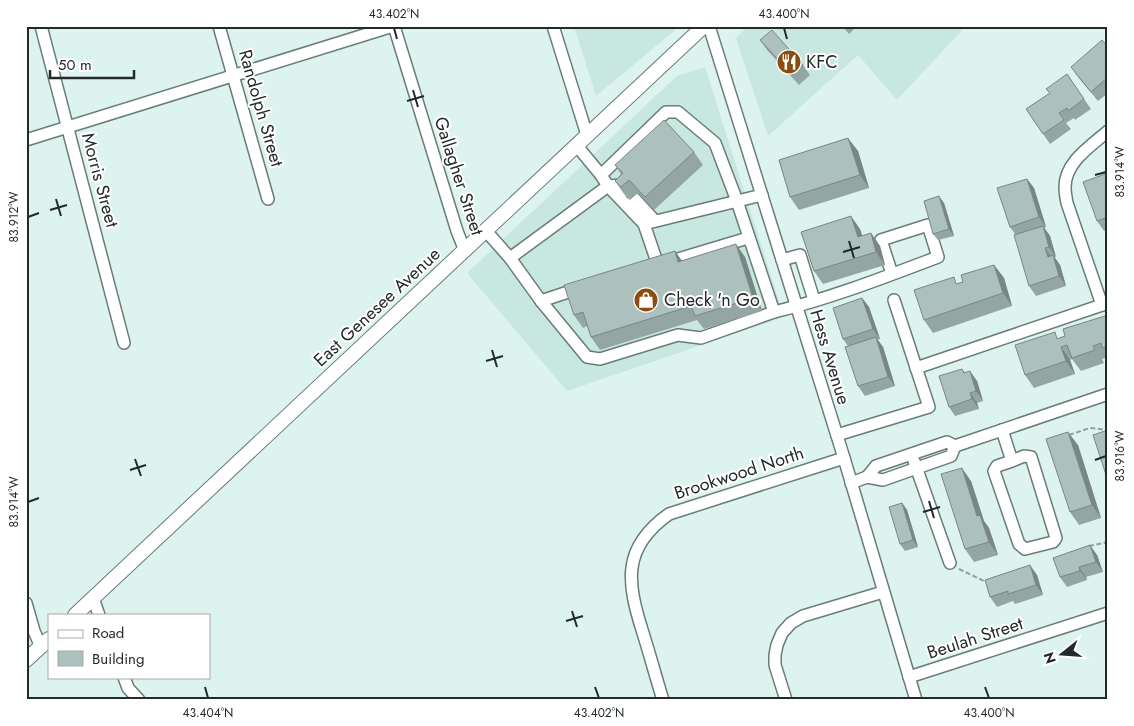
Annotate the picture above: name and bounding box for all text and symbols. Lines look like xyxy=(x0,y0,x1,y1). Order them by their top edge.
text: 43.402°N xyxy=(369,5,419,23)
text: 43.400°N xyxy=(758,5,810,23)
street label: Randolph Street xyxy=(232,47,290,170)
scale bar xyxy=(50,48,134,80)
restaurant icon: KFC xyxy=(776,49,802,75)
place label: KFC xyxy=(806,49,838,75)
text: 50 m xyxy=(58,54,92,76)
street label: Gallagher Street xyxy=(428,113,491,239)
street label: Morris Street xyxy=(75,130,125,231)
text: 83.914°W xyxy=(1111,146,1129,198)
text: 83.912°W xyxy=(5,191,23,242)
street label: East Genesee Avenue xyxy=(308,241,446,373)
shop icon: Check 'n Go xyxy=(633,287,659,313)
place label: Check 'n Go xyxy=(664,287,760,313)
street label: Hess Avenue xyxy=(803,306,857,408)
text: 83.916°W xyxy=(1111,430,1129,481)
street label: Brookwood North xyxy=(671,440,807,506)
text: 83.914°W xyxy=(5,476,23,528)
street label: Beulah Street xyxy=(924,610,1027,666)
legend xyxy=(48,614,210,678)
text: Road xyxy=(92,622,124,644)
north arrow xyxy=(1036,628,1086,678)
text: Building xyxy=(92,648,144,670)
text: N xyxy=(1038,650,1061,666)
text: 43.404°N xyxy=(183,704,233,722)
text: 43.402°N xyxy=(574,704,624,722)
text: 43.400°N xyxy=(963,704,1015,722)

